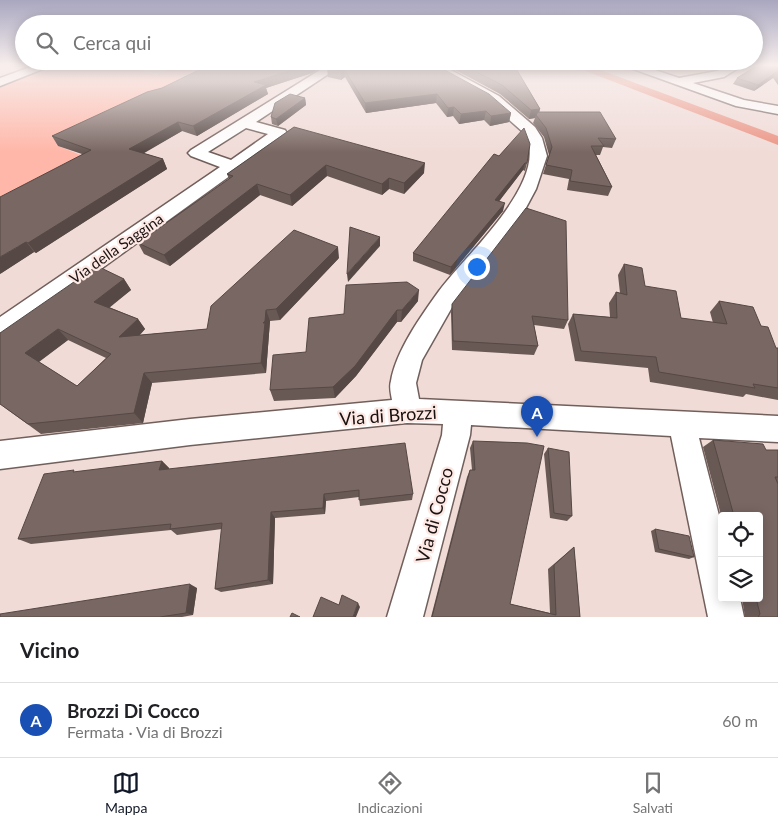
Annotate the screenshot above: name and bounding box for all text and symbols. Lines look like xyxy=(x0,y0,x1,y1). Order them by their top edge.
search box xyxy=(15,15,763,70)
icon: search xyxy=(33,29,61,57)
text: Cerca qui xyxy=(73,31,151,54)
street label: Via della Saggina xyxy=(66,209,166,287)
your location xyxy=(464,254,490,280)
pin: A xyxy=(521,396,553,437)
street label: Via di Brozzi xyxy=(339,401,437,429)
street label: Via di Cocco xyxy=(411,465,457,565)
map controls xyxy=(718,512,763,602)
button: locate xyxy=(718,512,763,557)
button: layers xyxy=(718,557,763,602)
text: Vicino xyxy=(20,637,79,662)
text: Brozzi Di Cocco xyxy=(67,699,200,722)
text: A xyxy=(30,711,42,730)
text: 60 m xyxy=(722,711,758,730)
text: Fermata · Via di Brozzi xyxy=(67,722,223,741)
tab: Mappa xyxy=(105,769,147,816)
tab: Indicazioni xyxy=(357,769,423,816)
tab: Salvati xyxy=(633,769,673,816)

